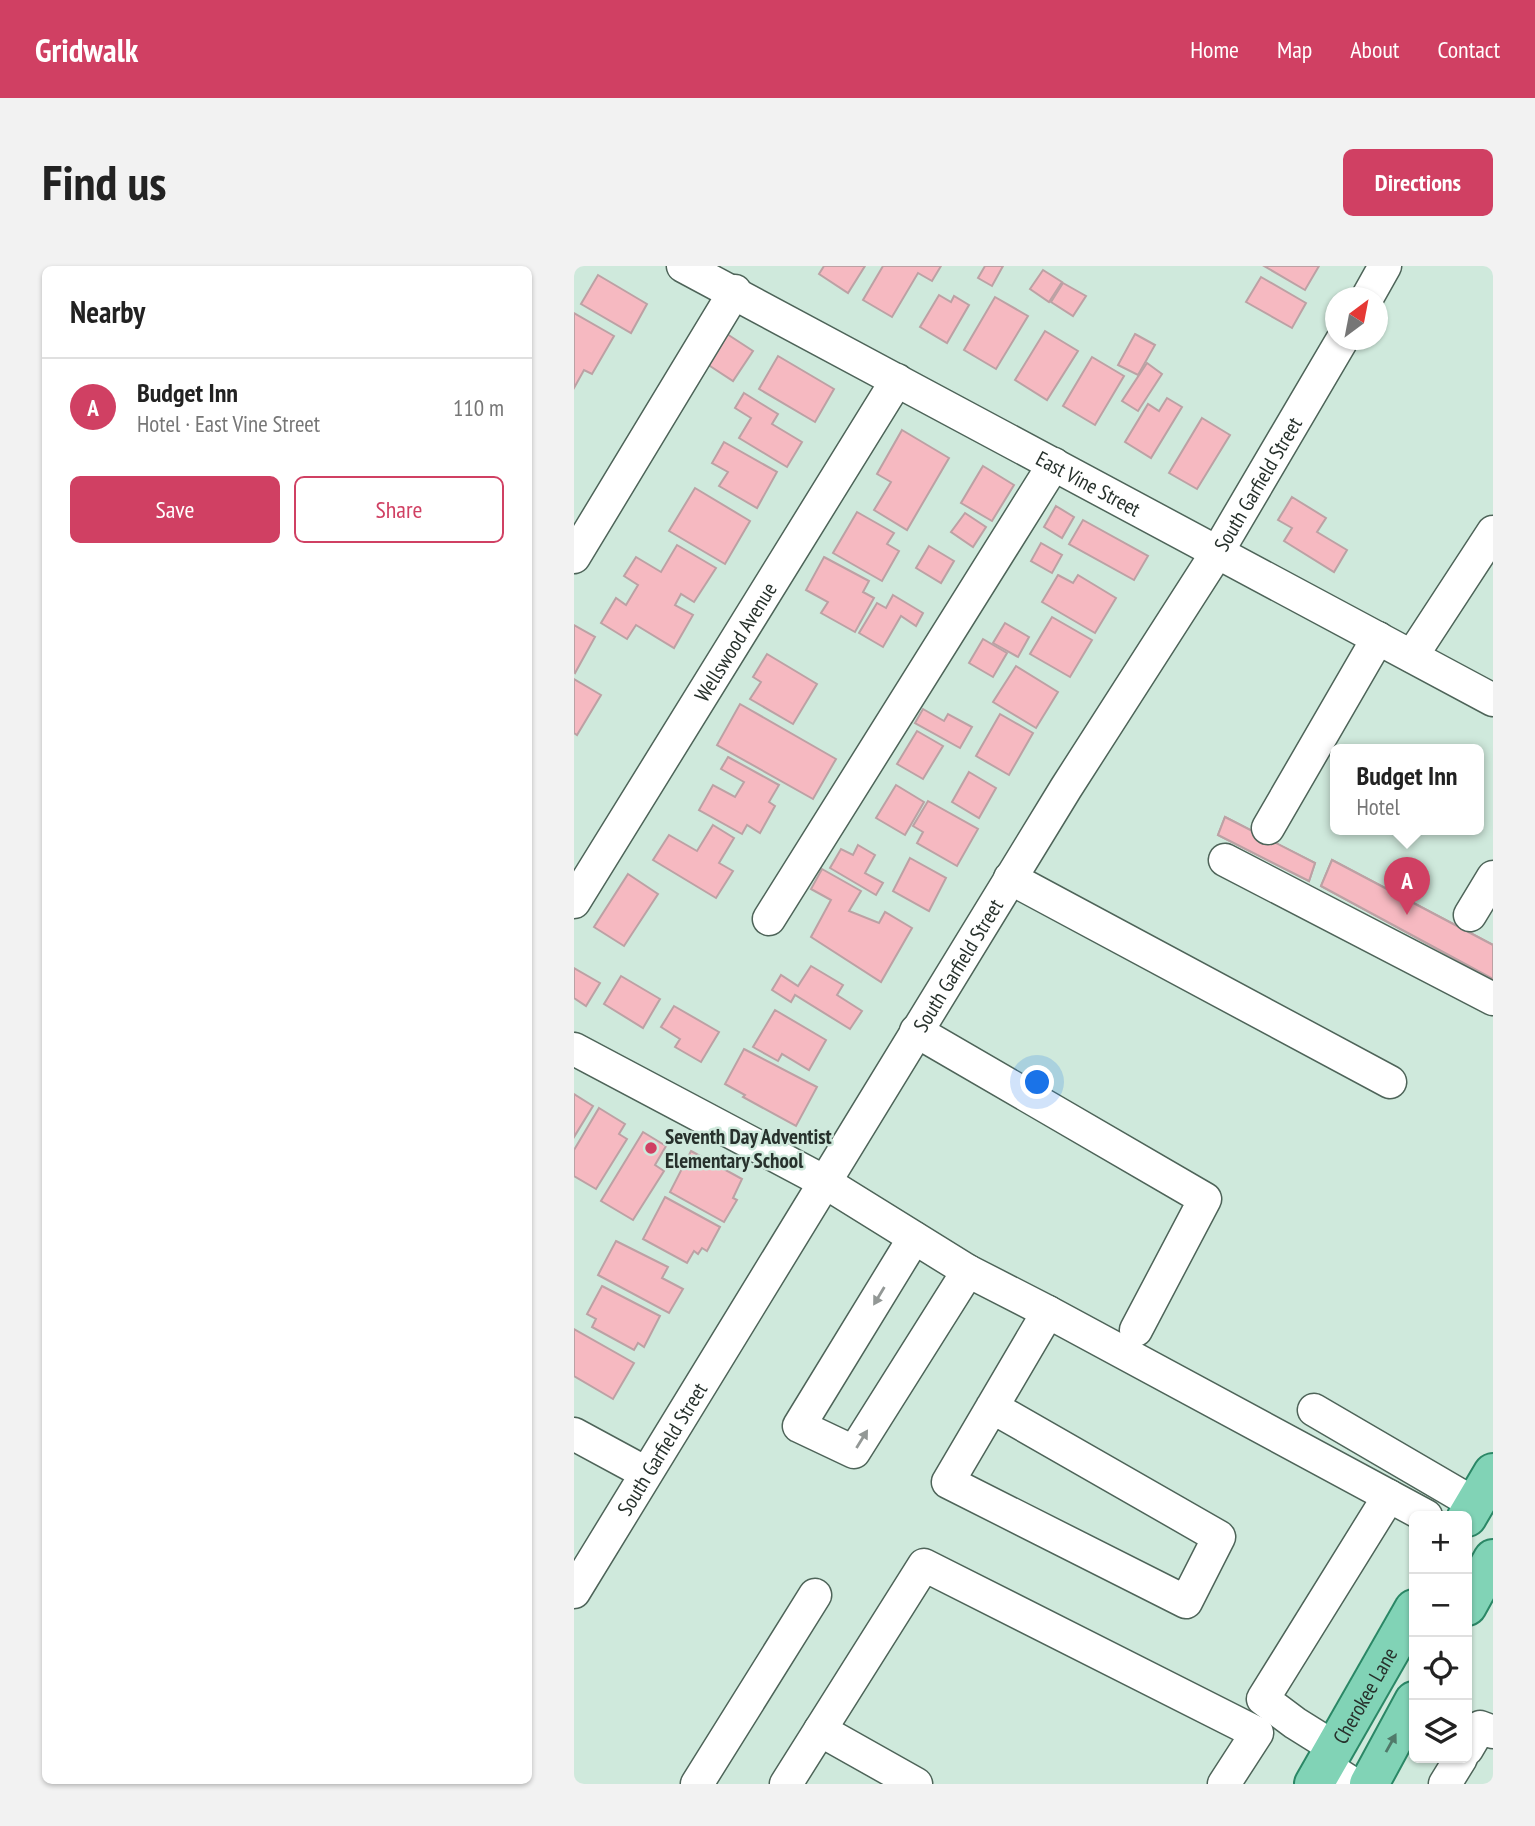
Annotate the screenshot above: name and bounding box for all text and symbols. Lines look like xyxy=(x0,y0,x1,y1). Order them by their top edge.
text: Gridwalk xyxy=(35,28,138,71)
text: Home xyxy=(1190,34,1239,65)
text: Map xyxy=(1277,34,1312,65)
text: About xyxy=(1350,34,1399,65)
text: Contact xyxy=(1437,34,1500,65)
button: Directions xyxy=(1343,149,1493,216)
text: Find us xyxy=(42,150,166,214)
north arrow xyxy=(1325,287,1388,350)
text: Nearby xyxy=(70,292,145,331)
text: Budget Inn xyxy=(137,376,238,409)
text: A xyxy=(87,393,99,422)
text: 110 m xyxy=(453,393,504,422)
text: Hotel · East Vine Street xyxy=(137,409,320,438)
street label: South Garfield Street xyxy=(1208,412,1307,556)
street label: East Vine Street xyxy=(1032,444,1145,522)
button: Save xyxy=(70,476,280,543)
button: Share xyxy=(294,476,504,543)
street label: Wellswood Avenue xyxy=(688,577,782,707)
popup xyxy=(1330,744,1484,835)
text: Budget Inn xyxy=(1357,759,1457,792)
text: Hotel xyxy=(1357,792,1400,821)
pin: A xyxy=(1384,857,1430,915)
street label: South Garfield Street xyxy=(907,893,1009,1037)
your location xyxy=(1020,1065,1054,1099)
place label: Seventh Day Adventist Elementary School xyxy=(665,1123,832,1174)
marker: Seventh Day Adventist Elementary School xyxy=(643,1140,659,1156)
one-way arrow xyxy=(872,1287,885,1306)
street label: South Garfield Street xyxy=(611,1377,713,1520)
one-way arrow xyxy=(855,1429,868,1449)
map controls xyxy=(1409,1511,1472,1763)
button: + xyxy=(1409,1511,1472,1574)
button: − xyxy=(1409,1574,1472,1637)
button: locate xyxy=(1409,1637,1472,1700)
street label: Cherokee Lane xyxy=(1326,1642,1403,1748)
button: layers xyxy=(1409,1700,1472,1763)
one-way arrow xyxy=(1385,1732,1397,1752)

